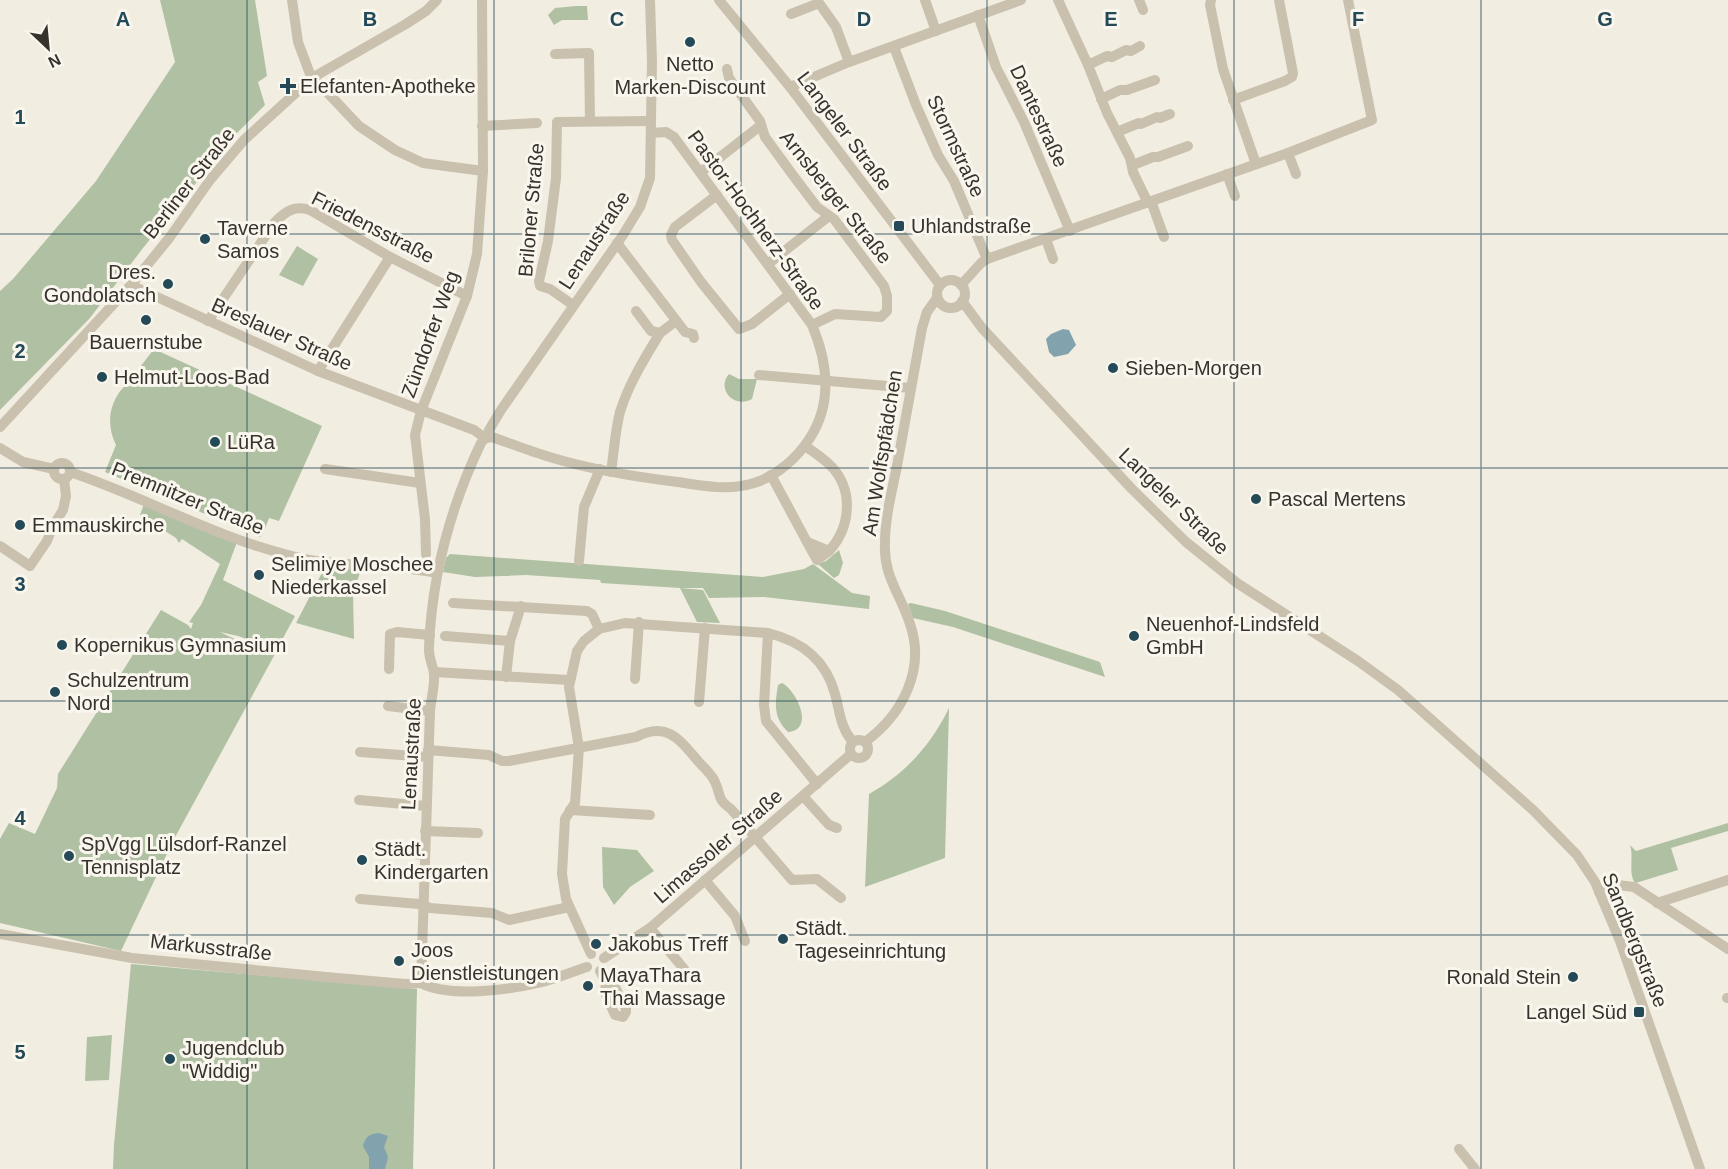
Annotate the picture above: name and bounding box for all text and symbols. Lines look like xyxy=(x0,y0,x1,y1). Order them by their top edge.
text: A xyxy=(116,8,130,30)
text: B xyxy=(363,8,377,30)
text: C xyxy=(610,8,624,30)
text: D xyxy=(857,8,871,30)
text: E xyxy=(1104,8,1118,30)
text: F xyxy=(1352,8,1364,30)
text: G xyxy=(1597,8,1613,30)
north arrow xyxy=(18,18,78,78)
marker: Netto Marken-Discount xyxy=(683,35,697,49)
text: N xyxy=(45,51,63,71)
place label: Netto Marken-Discount xyxy=(614,53,766,98)
street label: Dantestraße xyxy=(1006,61,1072,171)
street label: Langeler Straße xyxy=(793,67,897,195)
place label: Elefanten-Apotheke xyxy=(300,75,476,97)
marker: Elefanten-Apotheke xyxy=(281,79,295,93)
street label: Stormstraße xyxy=(923,91,989,201)
text: 1 xyxy=(14,106,26,128)
street label: Berliner Straße xyxy=(139,123,239,243)
street label: Pastor-Hochherz-Straße xyxy=(683,126,829,314)
street label: Arnsberger Straße xyxy=(776,126,896,268)
street label: Briloner Straße xyxy=(514,142,548,278)
street label: Friedensstraße xyxy=(308,187,438,267)
street label: Lenaustraße xyxy=(554,187,634,293)
place label: Uhlandstraße xyxy=(911,215,1031,237)
place label: Taverne Samos xyxy=(217,217,288,262)
marker: Uhlandstraße xyxy=(892,219,906,233)
marker: Taverne Samos xyxy=(198,232,212,246)
place label: Dres. Gondolatsch xyxy=(44,261,156,306)
street label: Zündorfer Weg xyxy=(397,268,463,400)
marker: Dres. Gondolatsch xyxy=(161,277,175,291)
street label: Breslauer Straße xyxy=(208,293,356,375)
marker: Bauernstube xyxy=(139,313,153,327)
place label: Bauernstube xyxy=(89,331,203,353)
text: 2 xyxy=(14,340,26,362)
place label: Sieben-Morgen xyxy=(1125,357,1262,379)
marker: Sieben-Morgen xyxy=(1106,361,1120,375)
place label: Helmut-Loos-Bad xyxy=(114,366,270,388)
street label: Am Wolfspfädchen xyxy=(858,369,906,537)
marker: Helmut-Loos-Bad xyxy=(95,370,109,384)
place label: LüRa xyxy=(227,431,276,453)
marker: LüRa xyxy=(208,435,222,449)
street label: Langeler Straße xyxy=(1115,443,1233,559)
street label: Premnitzer Straße xyxy=(109,457,267,539)
place label: Pascal Mertens xyxy=(1268,488,1406,510)
marker: Pascal Mertens xyxy=(1249,492,1263,506)
place label: Emmauskirche xyxy=(32,514,164,536)
marker: Emmauskirche xyxy=(13,518,27,532)
place label: Selimiye Moschee Niederkassel xyxy=(271,553,433,598)
marker: Selimiye Moschee Niederkassel xyxy=(252,568,266,582)
text: 3 xyxy=(14,573,26,595)
place label: Neuenhof-Lindsfeld GmbH xyxy=(1146,613,1319,658)
marker: Neuenhof-Lindsfeld GmbH xyxy=(1127,629,1141,643)
place label: Kopernikus Gymnasium xyxy=(74,634,286,656)
marker: Kopernikus Gymnasium xyxy=(55,638,69,652)
place label: Schulzentrum Nord xyxy=(67,669,189,714)
marker: Schulzentrum Nord xyxy=(48,685,62,699)
street label: Lenaustraße xyxy=(397,697,425,811)
street label: Limassoler Straße xyxy=(650,784,786,908)
text: 4 xyxy=(14,807,26,829)
place label: SpVgg Lülsdorf-Ranzel Tennisplatz xyxy=(81,833,287,878)
place label: Städt. Kindergarten xyxy=(374,838,489,883)
marker: SpVgg Lülsdorf-Ranzel Tennisplatz xyxy=(62,849,76,863)
marker: Städt. Kindergarten xyxy=(355,853,369,867)
street label: Sandbergstraße xyxy=(1598,869,1672,1011)
place label: Städt. Tageseinrichtung xyxy=(795,917,946,962)
street label: Markusstraße xyxy=(149,930,273,964)
marker: Städt. Tageseinrichtung xyxy=(776,932,790,946)
place label: Jakobus Treff xyxy=(608,933,728,955)
marker: Jakobus Treff xyxy=(589,937,603,951)
place label: Joos Dienstleistungen xyxy=(411,939,559,984)
marker: Joos Dienstleistungen xyxy=(392,954,406,968)
place label: MayaThara Thai Massage xyxy=(600,964,726,1009)
place label: Ronald Stein xyxy=(1446,966,1561,988)
marker: Ronald Stein xyxy=(1566,970,1580,984)
marker: MayaThara Thai Massage xyxy=(581,979,595,993)
place label: Langel Süd xyxy=(1526,1001,1627,1023)
marker: Langel Süd xyxy=(1632,1005,1646,1019)
place label: Jugendclub "Widdig" xyxy=(182,1037,284,1082)
text: 5 xyxy=(14,1041,26,1063)
marker: Jugendclub "Widdig" xyxy=(163,1052,177,1066)

